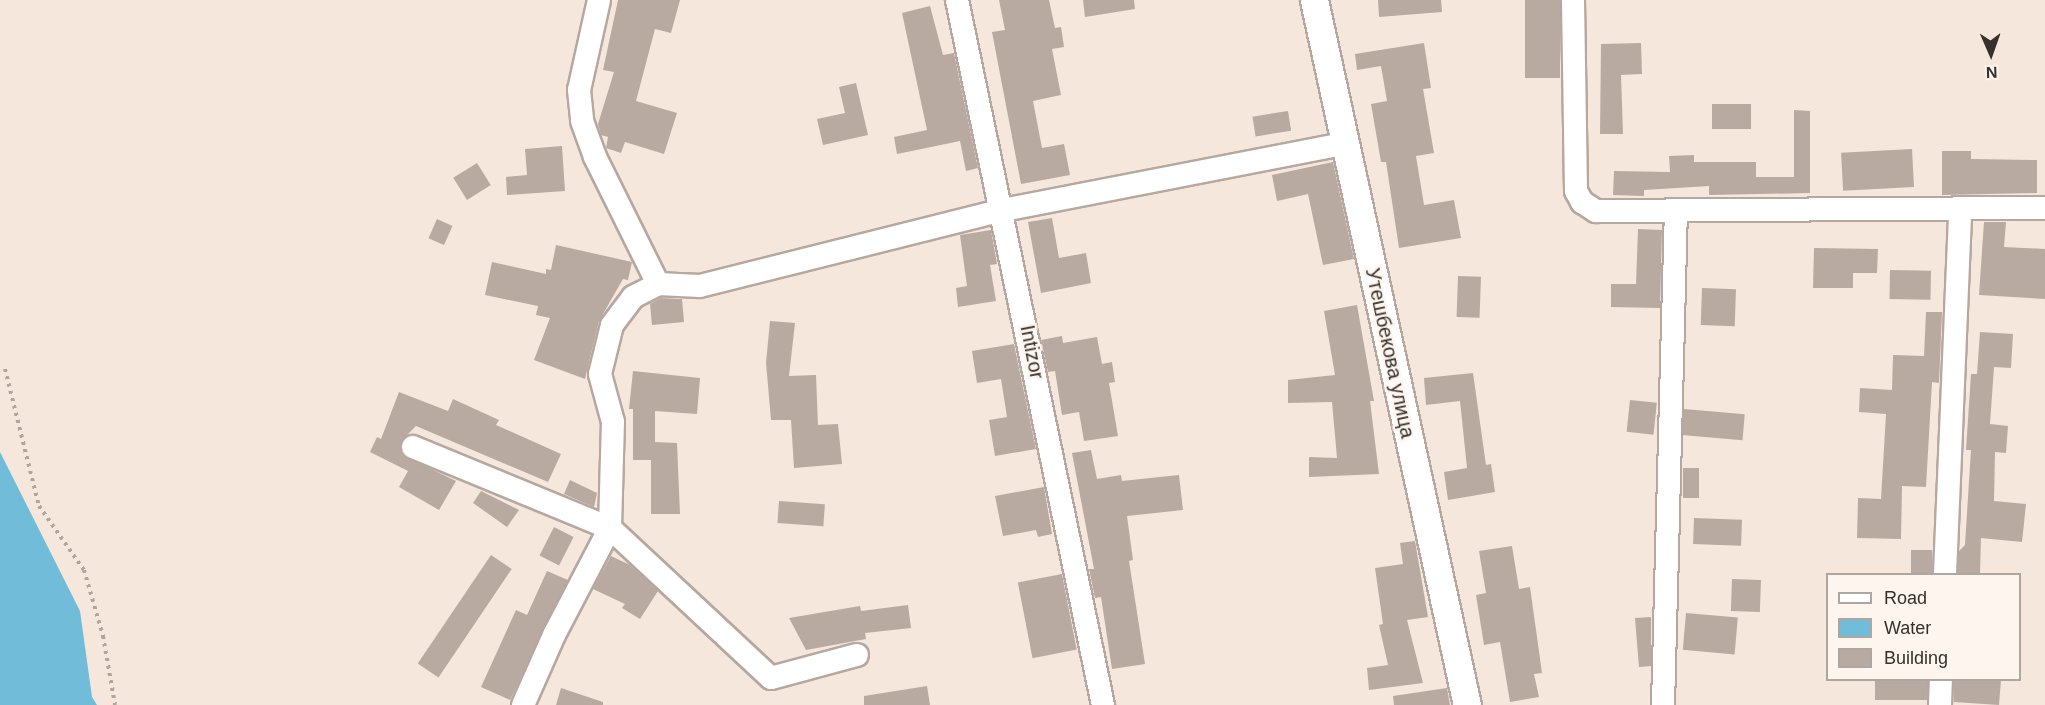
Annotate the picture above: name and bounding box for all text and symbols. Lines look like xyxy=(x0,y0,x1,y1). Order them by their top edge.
north arrow xyxy=(1961,24,2021,84)
text: N xyxy=(1986,64,1998,81)
street label: Утешбекова улица xyxy=(1360,266,1420,440)
street label: Intizor xyxy=(1015,323,1049,381)
legend xyxy=(1826,573,2021,681)
text: Road xyxy=(1884,588,1927,608)
text: Water xyxy=(1884,618,1931,638)
text: Building xyxy=(1884,648,1948,668)

